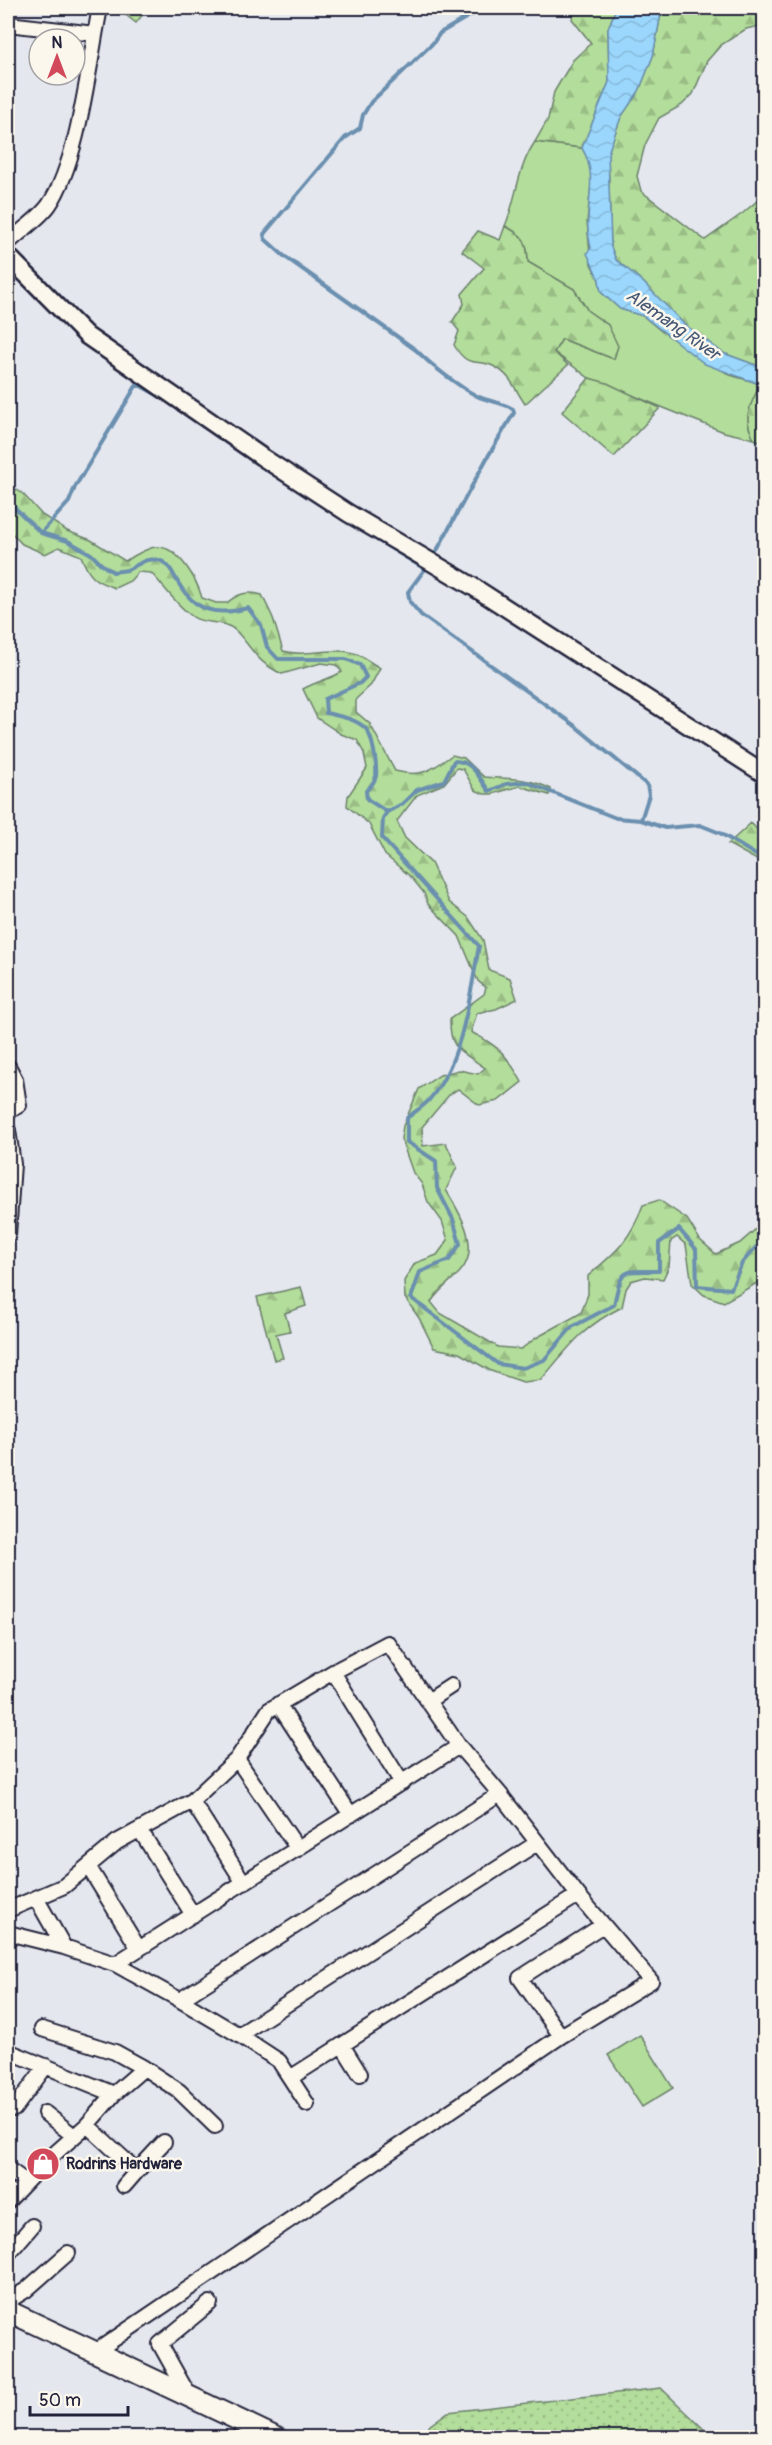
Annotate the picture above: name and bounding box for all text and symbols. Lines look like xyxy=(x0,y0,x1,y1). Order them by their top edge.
north arrow xyxy=(27,27,87,87)
text: N xyxy=(52,33,63,53)
water label: Alemang River xyxy=(622,284,726,367)
shop icon: Rodrins Hardware xyxy=(25,2146,61,2182)
place label: Rodrins Hardware xyxy=(66,2154,183,2174)
scale bar xyxy=(30,2379,128,2417)
text: 50 m xyxy=(39,2389,81,2412)

